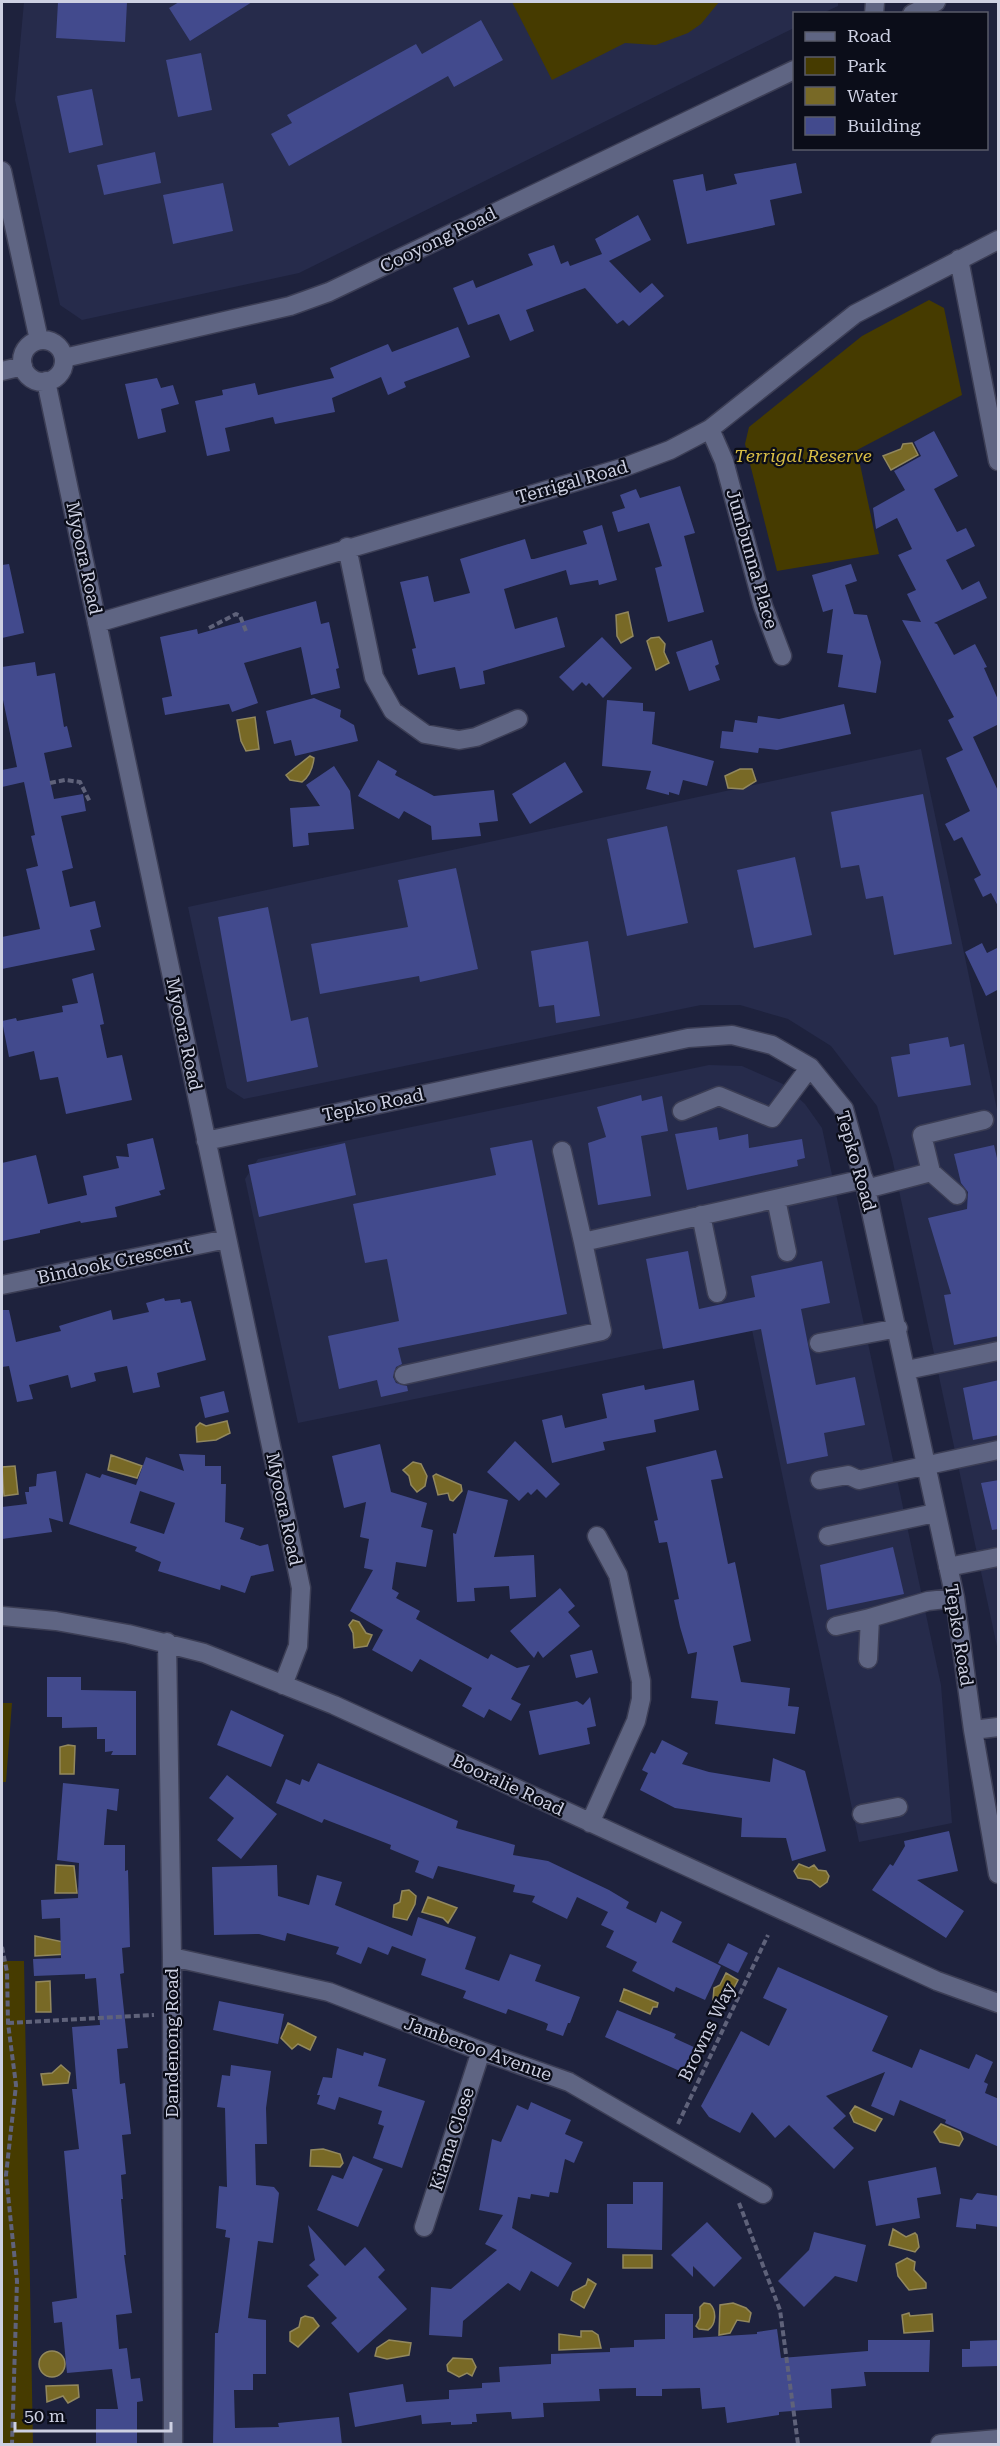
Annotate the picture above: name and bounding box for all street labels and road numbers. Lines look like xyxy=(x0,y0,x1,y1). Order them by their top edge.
street label: Cooyong Road xyxy=(376,202,500,277)
street label: Terrigal Road xyxy=(514,455,631,508)
street label: Jumbunna Place xyxy=(723,487,782,631)
street label: Myoora Road xyxy=(62,499,107,617)
street label: Myoora Road xyxy=(162,975,207,1093)
street label: Tepko Road xyxy=(320,1083,426,1126)
street label: Tepko Road xyxy=(832,1108,881,1214)
street label: Bindook Crescent xyxy=(36,1235,193,1288)
street label: Myoora Road xyxy=(262,1450,307,1568)
street label: Tepko Road xyxy=(941,1582,978,1688)
street label: Booralie Road xyxy=(449,1749,568,1820)
street label: Dandenong Road xyxy=(161,1968,182,2118)
street label: Browns Way xyxy=(674,1979,740,2084)
street label: Jamberoo Avenue xyxy=(402,2012,555,2085)
street label: Kiama Close xyxy=(425,2085,478,2193)

